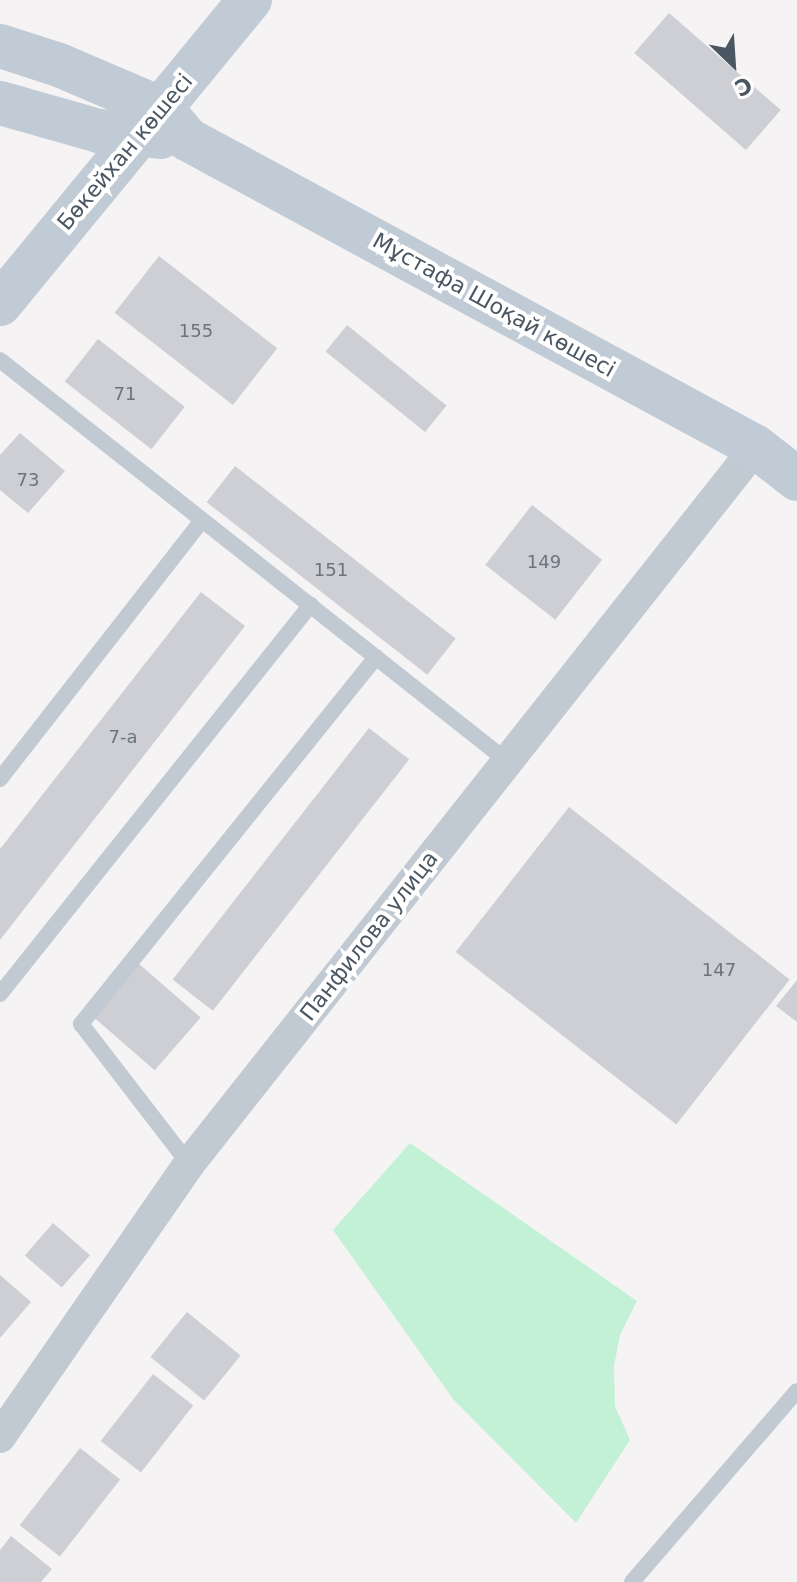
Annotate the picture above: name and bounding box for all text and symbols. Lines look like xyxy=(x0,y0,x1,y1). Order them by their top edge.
north arrow xyxy=(693,24,773,104)
street label: Бөкейхан көшесі xyxy=(52,68,198,236)
text: С xyxy=(731,71,756,101)
street label: Мұстафа Шоқай көшесі xyxy=(368,227,620,383)
house number: 155 xyxy=(179,320,213,342)
house number: 71 xyxy=(114,383,136,405)
house number: 73 xyxy=(17,469,39,491)
house number: 149 xyxy=(527,551,561,573)
house number: 151 xyxy=(314,559,348,581)
house number: 7-а xyxy=(109,726,137,748)
street label: Панфилова улица xyxy=(294,846,444,1026)
house number: 147 xyxy=(702,959,736,981)

